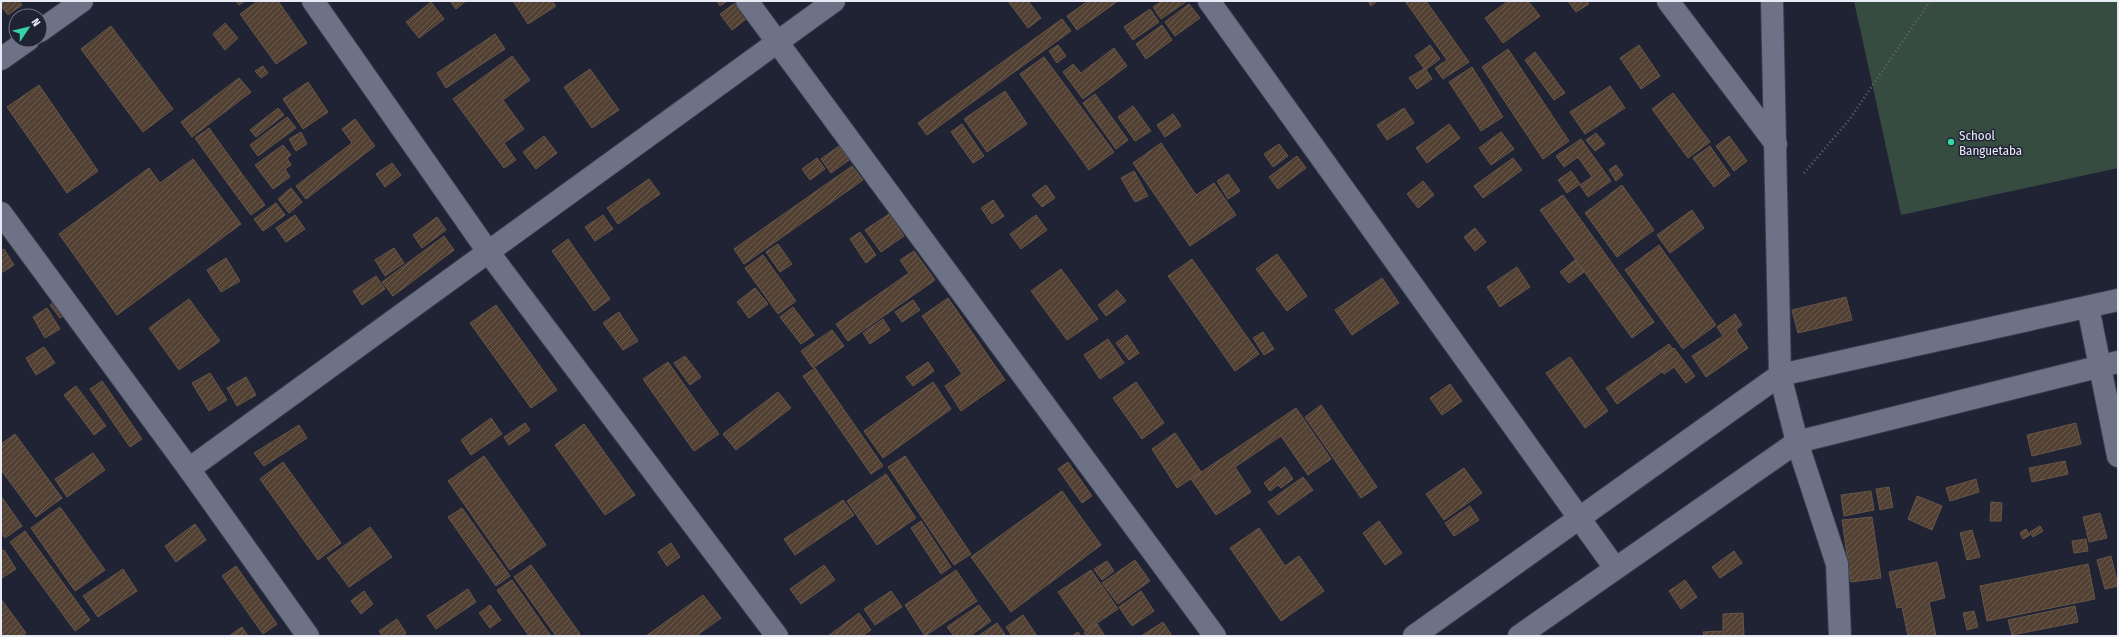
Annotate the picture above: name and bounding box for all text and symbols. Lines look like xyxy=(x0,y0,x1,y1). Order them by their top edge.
north arrow xyxy=(8,8,48,48)
text: N xyxy=(29,16,43,29)
place label: School Banguetaba xyxy=(1959,128,2022,158)
marker: School Banguetaba xyxy=(1946,137,1956,147)

